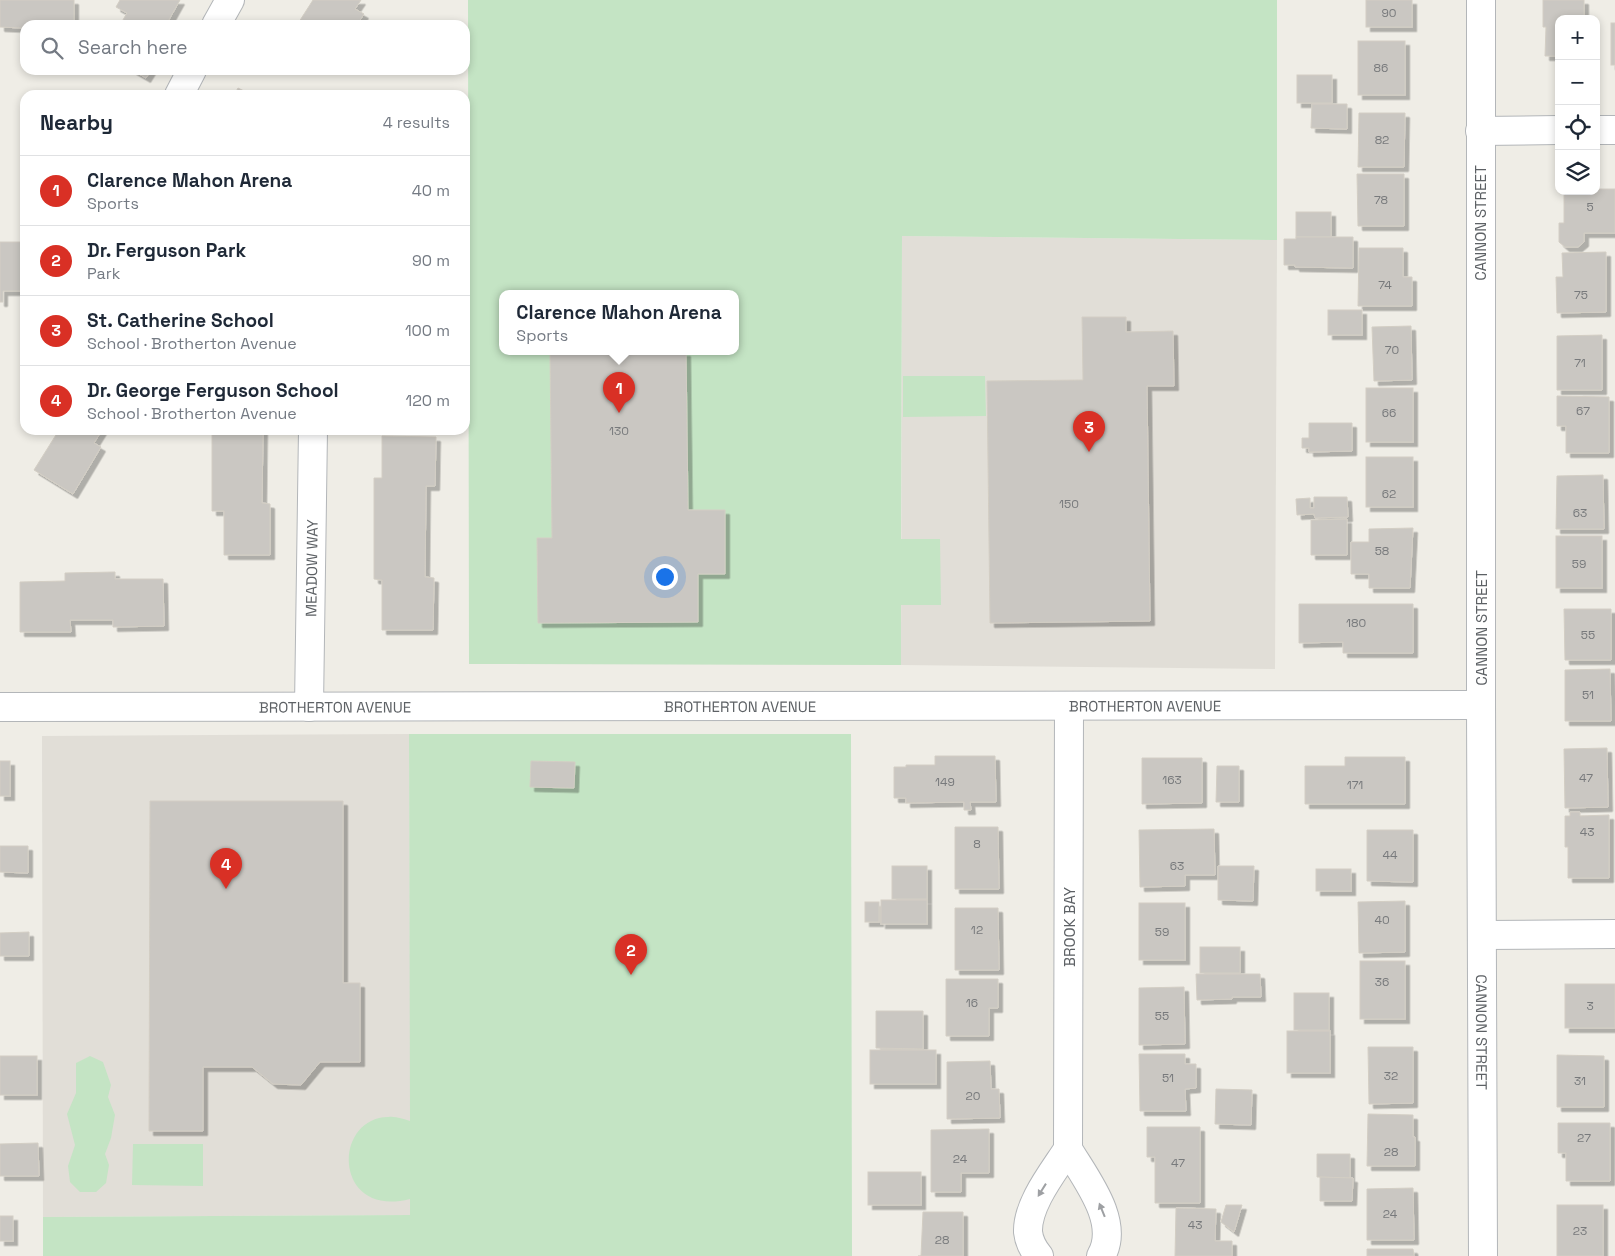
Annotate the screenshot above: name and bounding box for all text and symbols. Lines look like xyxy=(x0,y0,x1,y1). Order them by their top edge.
house number: 90 xyxy=(1381,5,1397,21)
map controls xyxy=(1555,15,1600,195)
button: + xyxy=(1555,15,1600,60)
search box xyxy=(20,20,470,75)
icon: search xyxy=(38,34,66,62)
text: Search here xyxy=(78,35,188,60)
house number: 86 xyxy=(1374,60,1388,76)
button: − xyxy=(1555,60,1600,105)
button: locate xyxy=(1555,105,1600,150)
text: Nearby xyxy=(40,109,113,136)
text: 4 results xyxy=(383,112,450,133)
house number: 82 xyxy=(1375,132,1389,148)
button: layers xyxy=(1555,150,1600,195)
street label: CANNON STREET xyxy=(1471,165,1490,281)
text: Clarence Mahon Arena xyxy=(87,168,292,193)
text: 1 xyxy=(52,180,60,201)
text: 40 m xyxy=(412,180,450,201)
house number: 78 xyxy=(1374,192,1388,208)
text: Sports xyxy=(87,193,139,214)
house number: 5 xyxy=(1586,199,1594,215)
text: Dr. Ferguson Park xyxy=(87,238,246,263)
text: 2 xyxy=(51,250,61,271)
text: 90 m xyxy=(412,250,450,271)
text: Park xyxy=(87,263,120,284)
house number: 74 xyxy=(1378,277,1392,293)
house number: 75 xyxy=(1574,287,1588,303)
popup xyxy=(499,290,739,355)
text: Clarence Mahon Arena xyxy=(516,300,722,325)
text: St. Catherine School xyxy=(87,308,274,333)
text: 3 xyxy=(51,320,61,341)
text: 100 m xyxy=(405,320,450,341)
text: Sports xyxy=(516,325,568,346)
text: School · Brotherton Avenue xyxy=(87,333,297,354)
house number: 70 xyxy=(1385,342,1399,358)
house number: 71 xyxy=(1574,355,1586,371)
pin: 1 xyxy=(603,372,635,413)
text: Dr. George Ferguson School xyxy=(87,378,339,403)
text: 4 xyxy=(51,390,61,411)
text: 120 m xyxy=(406,390,450,411)
text: School · Brotherton Avenue xyxy=(87,403,297,424)
house number: 67 xyxy=(1576,403,1590,419)
house number: 66 xyxy=(1382,405,1396,421)
pin: 3 xyxy=(1073,411,1105,452)
house number: 130 xyxy=(609,423,629,439)
house number: 62 xyxy=(1382,486,1396,502)
house number: 150 xyxy=(1059,496,1079,512)
house number: 63 xyxy=(1573,505,1587,521)
street label: MEADOW WAY xyxy=(301,519,321,617)
house number: 58 xyxy=(1375,543,1389,559)
house number: 59 xyxy=(1572,556,1586,572)
your location xyxy=(652,564,678,590)
street label: CANNON STREET xyxy=(1472,570,1491,686)
house number: 180 xyxy=(1346,615,1366,631)
house number: 55 xyxy=(1581,627,1595,643)
house number: 51 xyxy=(1582,687,1594,703)
street label: BROTHERTON AVENUE xyxy=(664,696,816,716)
street label: BROTHERTON AVENUE xyxy=(1069,696,1221,715)
street label: BROTHERTON AVENUE xyxy=(259,697,411,716)
house number: 47 xyxy=(1579,770,1593,786)
house number: 163 xyxy=(1162,772,1182,788)
house number: 149 xyxy=(935,774,955,790)
house number: 171 xyxy=(1347,777,1363,793)
house number: 43 xyxy=(1580,824,1594,840)
house number: 8 xyxy=(973,836,981,852)
house number: 44 xyxy=(1382,847,1398,863)
pin: 4 xyxy=(210,848,242,889)
house number: 63 xyxy=(1170,858,1184,874)
street label: BROOK BAY xyxy=(1060,887,1079,967)
house number: 40 xyxy=(1374,912,1390,928)
house number: 12 xyxy=(971,922,983,938)
house number: 59 xyxy=(1155,924,1169,940)
pin: 2 xyxy=(615,934,647,975)
house number: 36 xyxy=(1375,974,1389,990)
street label: CANNON STREET xyxy=(1472,974,1492,1090)
house number: 16 xyxy=(966,995,978,1011)
house number: 3 xyxy=(1586,998,1594,1014)
house number: 55 xyxy=(1155,1008,1169,1024)
house number: 32 xyxy=(1384,1068,1398,1084)
house number: 51 xyxy=(1162,1070,1174,1086)
house number: 31 xyxy=(1574,1073,1586,1089)
house number: 20 xyxy=(966,1088,980,1104)
house number: 27 xyxy=(1577,1130,1591,1146)
house number: 28 xyxy=(1384,1144,1398,1160)
house number: 24 xyxy=(953,1151,968,1167)
house number: 47 xyxy=(1171,1155,1185,1171)
one-way arrow xyxy=(1038,1184,1047,1197)
one-way arrow xyxy=(1098,1202,1106,1217)
house number: 24 xyxy=(1383,1206,1398,1222)
house number: 43 xyxy=(1188,1217,1202,1233)
house number: 23 xyxy=(1573,1223,1587,1239)
house number: 28 xyxy=(935,1232,949,1248)

